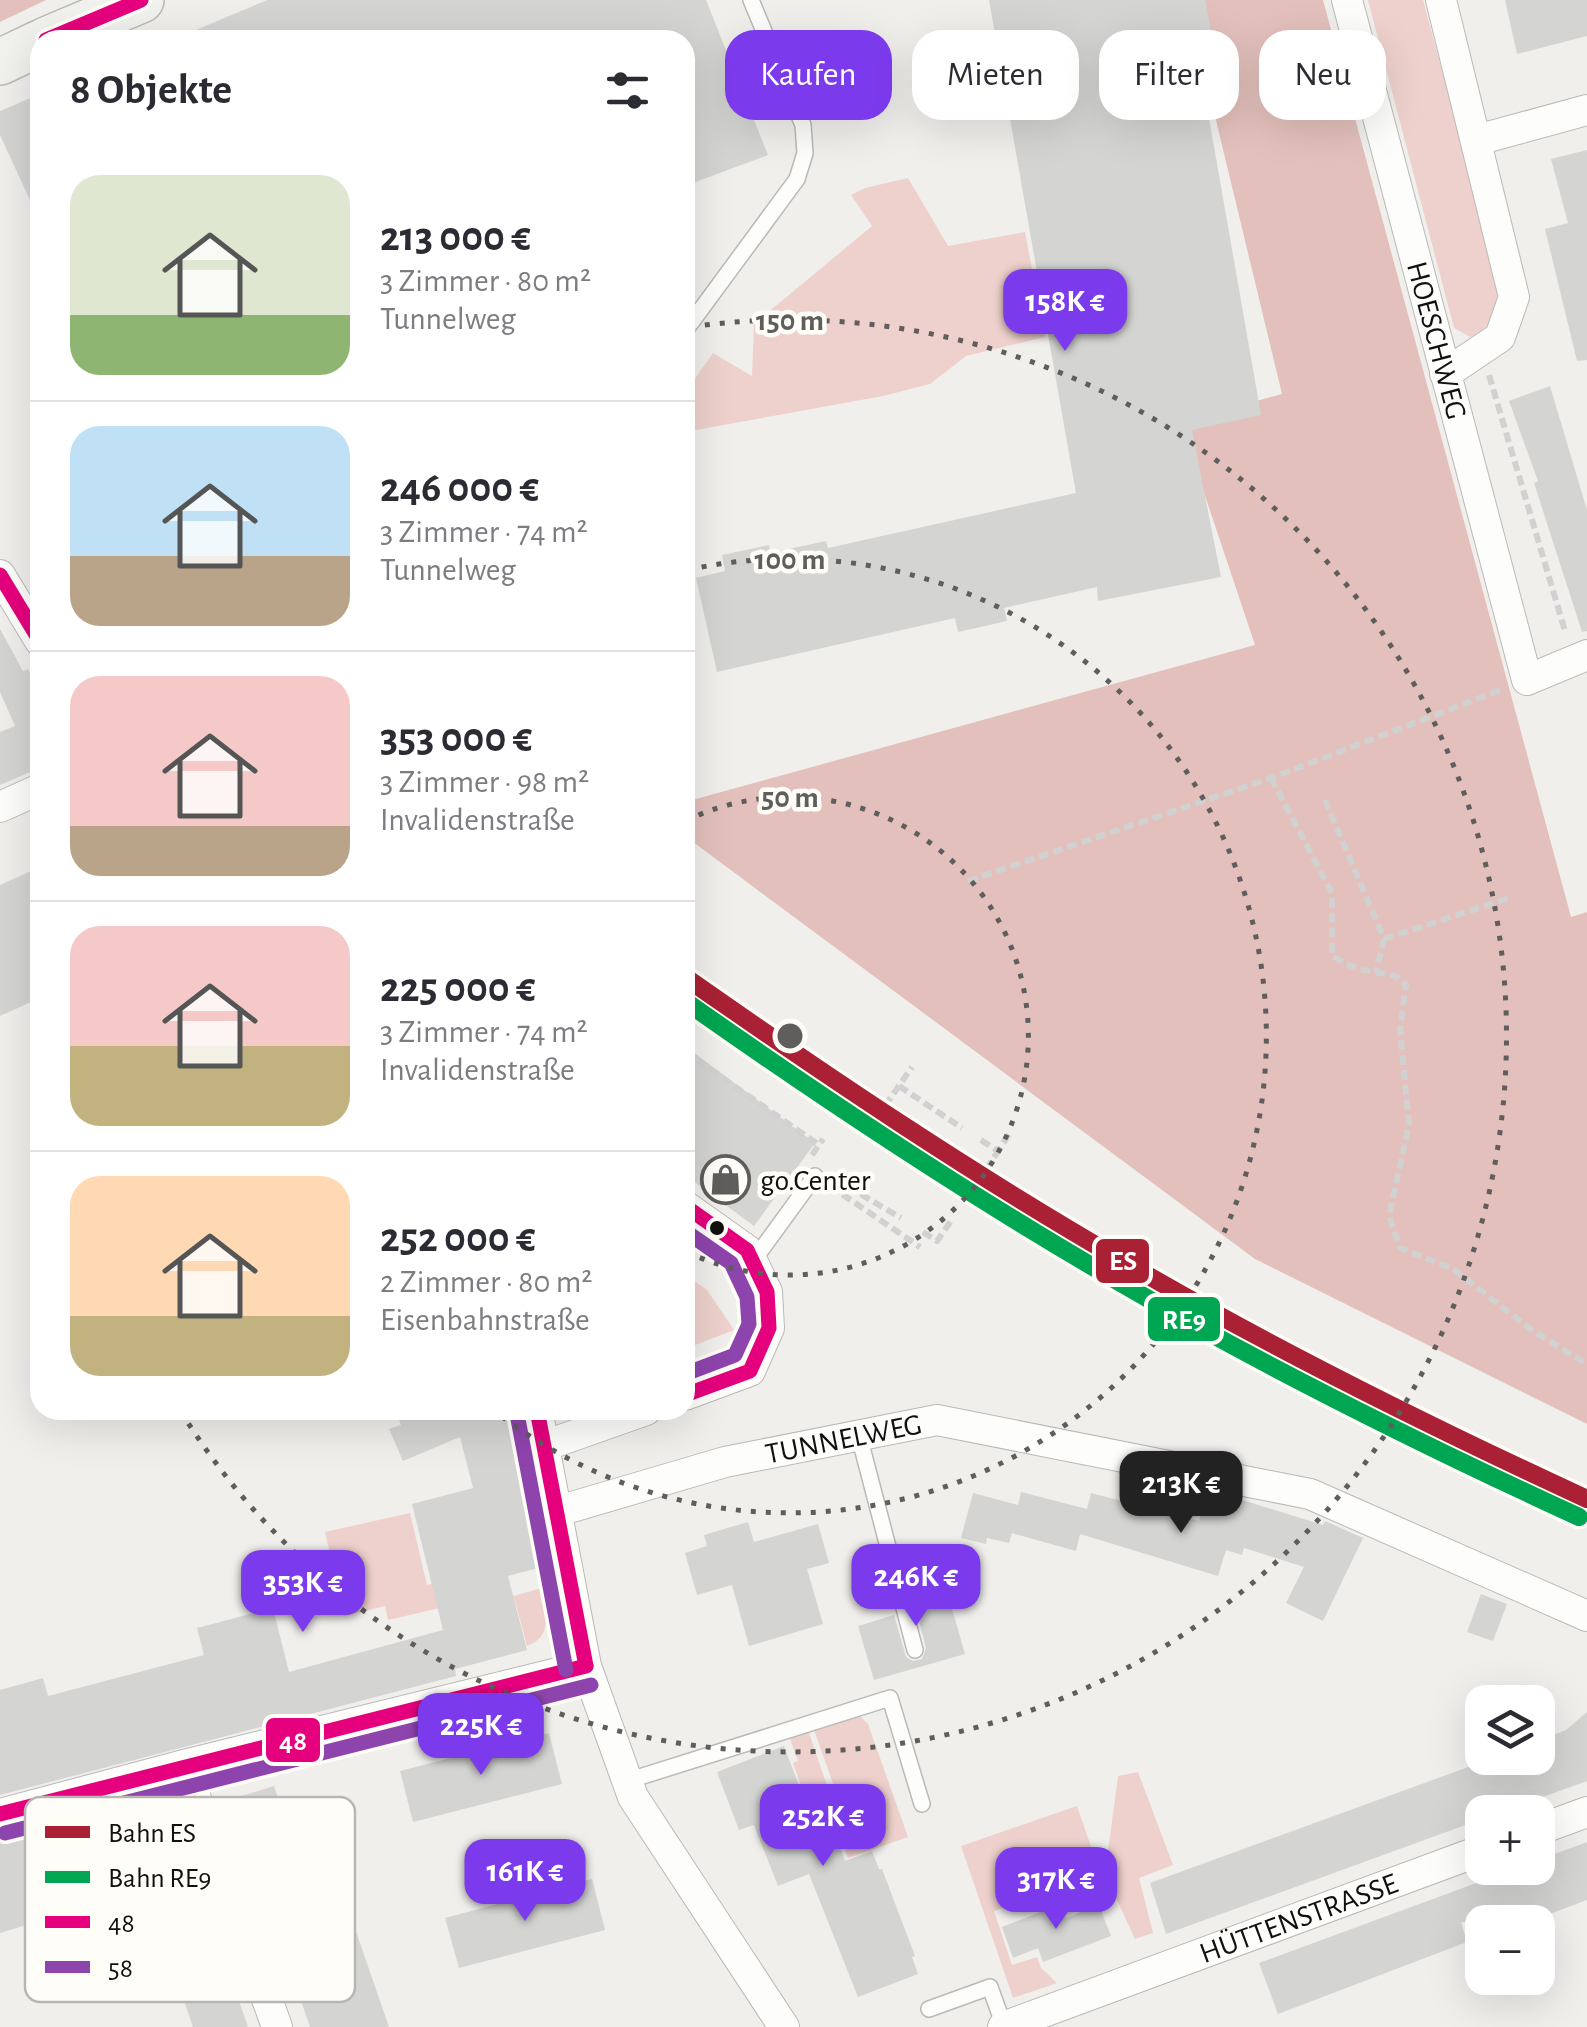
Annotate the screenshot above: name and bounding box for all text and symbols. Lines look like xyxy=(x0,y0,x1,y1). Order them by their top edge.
chip: Kaufen xyxy=(725,30,892,120)
chip: Mieten xyxy=(912,30,1079,120)
chip: Filter xyxy=(1099,30,1239,120)
chip: Neu xyxy=(1259,30,1386,120)
icon: filters xyxy=(600,63,655,118)
text: 8 Objekte xyxy=(70,69,232,111)
icon: home xyxy=(150,215,270,335)
text: 213 000 € xyxy=(380,216,531,258)
street label: HOESCHWEG xyxy=(1401,258,1471,423)
text: 3 Zimmer · 80 m² xyxy=(380,265,591,297)
pin: 158K € xyxy=(984,269,1146,354)
text: 158K € xyxy=(1025,285,1105,317)
text: Tunnelweg xyxy=(380,303,516,335)
text: 150 m xyxy=(756,306,824,336)
icon: home xyxy=(150,466,270,586)
text: 246 000 € xyxy=(380,467,539,509)
text: 3 Zimmer · 74 m² xyxy=(380,516,588,548)
text: 100 m xyxy=(755,545,825,575)
text: Tunnelweg xyxy=(380,554,516,586)
icon: home xyxy=(150,716,270,836)
text: 353 000 € xyxy=(380,717,532,759)
text: 3 Zimmer · 98 m² xyxy=(380,766,589,798)
text: 50 m xyxy=(761,783,819,813)
text: Invalidenstraße xyxy=(380,804,575,836)
icon: home xyxy=(150,966,270,1086)
text: 225 000 € xyxy=(380,967,536,1009)
text: 3 Zimmer · 74 m² xyxy=(380,1016,588,1048)
centre of rings xyxy=(772,1018,808,1054)
text: Invalidenstraße xyxy=(380,1054,575,1086)
shop icon: go.Center xyxy=(699,1154,751,1206)
place label: go.Center xyxy=(760,1166,871,1196)
icon: home xyxy=(150,1216,270,1336)
text: 252 000 € xyxy=(380,1217,536,1259)
unlabelled marker xyxy=(707,1218,727,1238)
line badge: ES xyxy=(1094,1237,1151,1285)
text: ES xyxy=(1109,1248,1137,1276)
text: 2 Zimmer · 80 m² xyxy=(380,1266,592,1298)
line badge: RE9 xyxy=(1146,1295,1222,1343)
text: Eisenbahnstraße xyxy=(380,1304,590,1336)
text: RE9 xyxy=(1162,1307,1206,1335)
street label: TUNNELWEG xyxy=(763,1409,924,1470)
pin: 213K € xyxy=(1100,1451,1262,1536)
text: 213K € xyxy=(1142,1467,1220,1499)
pin: 246K € xyxy=(835,1544,997,1629)
pin: 353K € xyxy=(222,1550,384,1635)
text: 246K € xyxy=(873,1560,959,1592)
text: 353K € xyxy=(263,1566,343,1598)
map controls xyxy=(1465,1685,1555,1995)
button: layers xyxy=(1465,1685,1555,1775)
pin: 225K € xyxy=(400,1693,562,1778)
text: 225K € xyxy=(440,1709,522,1741)
line badge: 48 xyxy=(264,1716,322,1764)
text: 48 xyxy=(279,1728,307,1756)
pin: 252K € xyxy=(742,1784,904,1869)
button: + xyxy=(1465,1795,1555,1885)
legend xyxy=(25,1797,355,2002)
text: 252K € xyxy=(782,1800,864,1832)
text: Bahn ES xyxy=(108,1820,196,1848)
pin: 161K € xyxy=(444,1839,606,1924)
pin: 317K € xyxy=(975,1847,1137,1932)
text: 161K € xyxy=(487,1855,563,1887)
text: 317K € xyxy=(1017,1863,1095,1895)
text: Bahn RE9 xyxy=(108,1865,212,1893)
street label: HÜTTENSTRASSE xyxy=(1196,1868,1402,1969)
button: − xyxy=(1465,1905,1555,1995)
text: 48 xyxy=(108,1910,135,1938)
text: 58 xyxy=(108,1955,133,1983)

